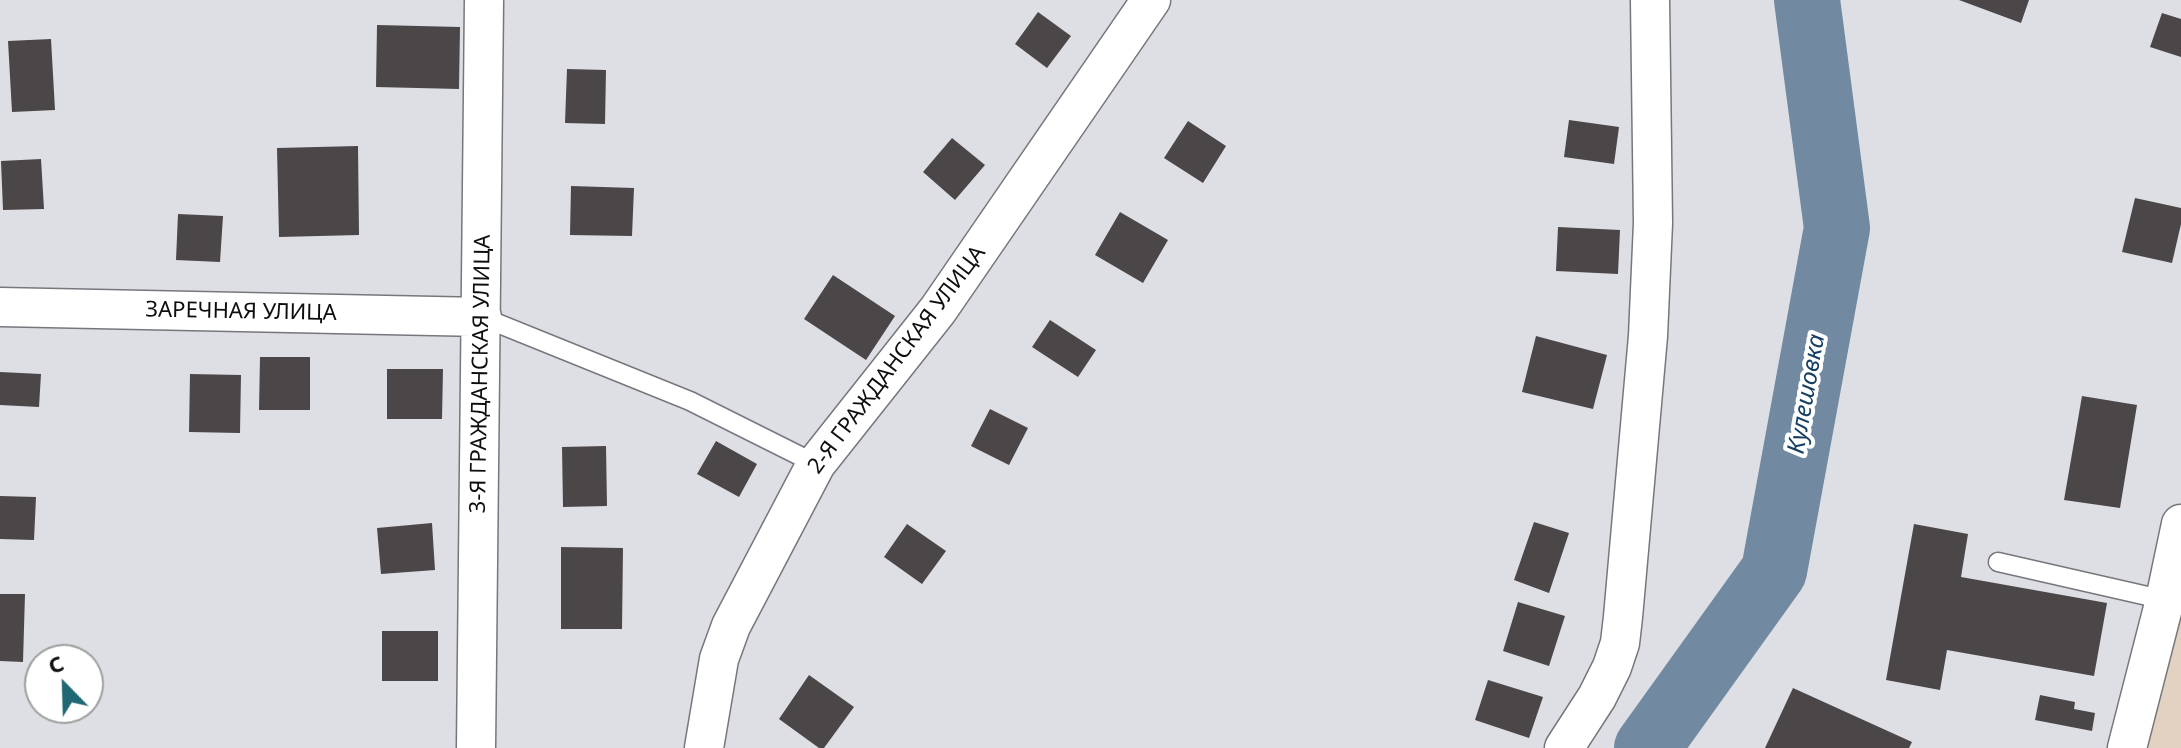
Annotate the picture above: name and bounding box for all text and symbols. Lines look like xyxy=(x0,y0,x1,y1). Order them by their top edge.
street label: 3-Я ГРАЖДАНСКАЯ УЛИЦА xyxy=(465,234,497,514)
street label: 2-Я ГРАЖДАНСКАЯ УЛИЦА xyxy=(803,241,991,479)
street label: ЗАРЕЧНАЯ УЛИЦА xyxy=(145,297,337,327)
water label: Кулешовка xyxy=(1782,332,1832,456)
north arrow xyxy=(24,644,104,724)
text: С xyxy=(43,647,68,680)

